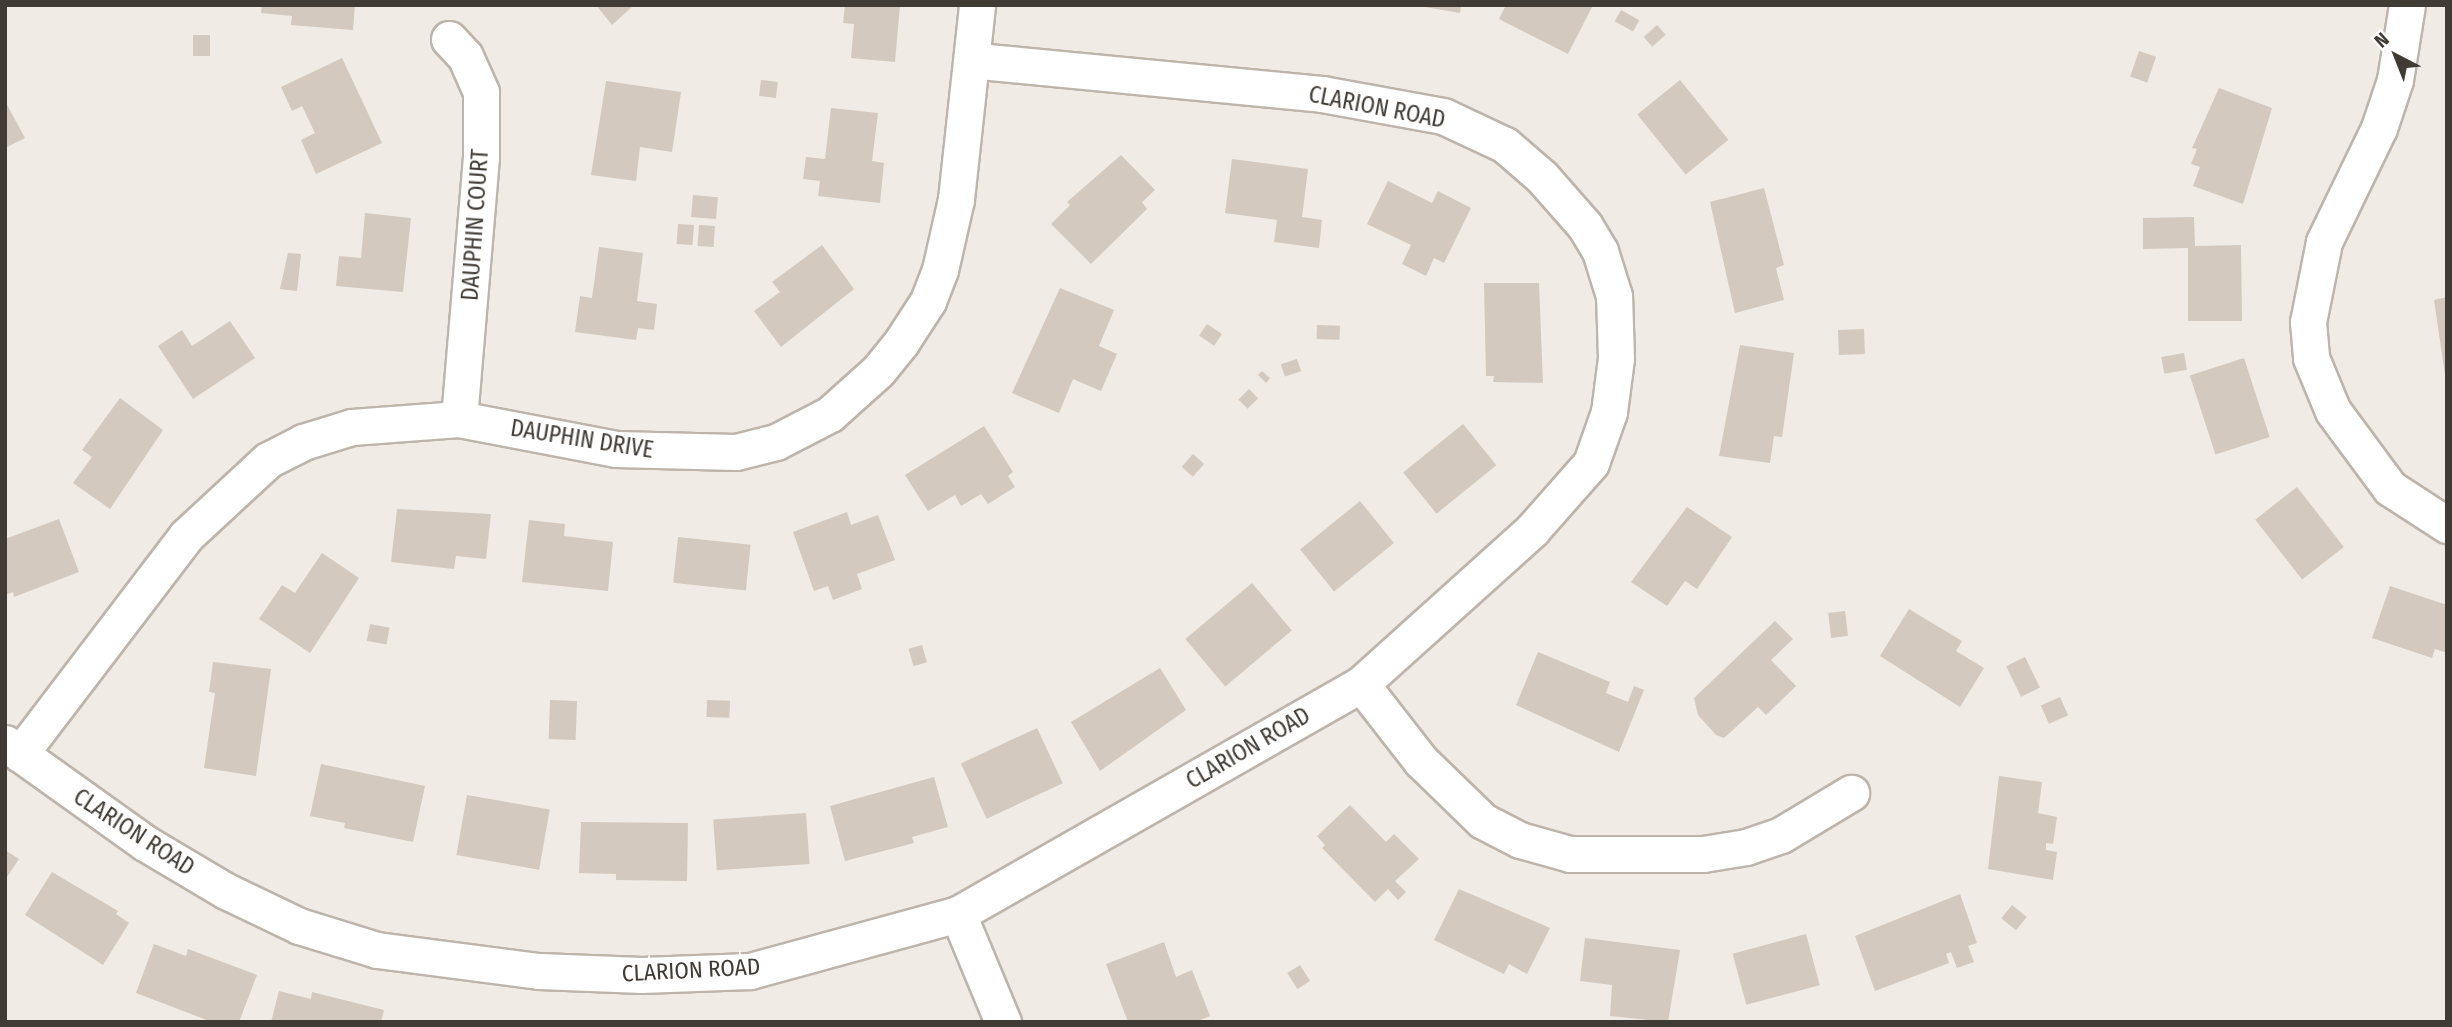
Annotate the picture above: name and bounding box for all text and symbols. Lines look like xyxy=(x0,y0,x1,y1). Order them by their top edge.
north arrow xyxy=(2361,21,2431,91)
text: N xyxy=(2370,28,2394,52)
street label: CLARION ROAD xyxy=(1306,80,1448,134)
street label: DAUPHIN COURT xyxy=(456,148,494,302)
street label: DAUPHIN DRIVE xyxy=(509,414,655,464)
street label: CLARION ROAD xyxy=(1181,701,1315,795)
street label: CLARION ROAD xyxy=(68,783,200,881)
street label: CLARION ROAD xyxy=(621,953,761,987)

